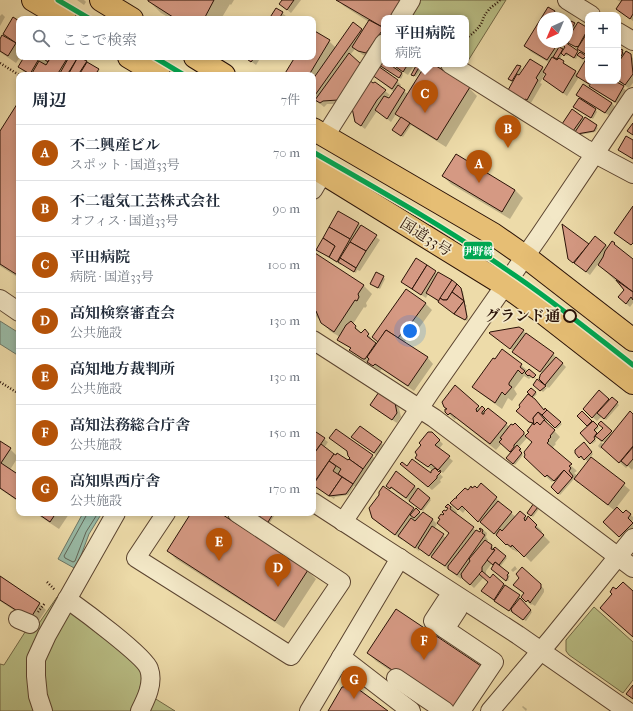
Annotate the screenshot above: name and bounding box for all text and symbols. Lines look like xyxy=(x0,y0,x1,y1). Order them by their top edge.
north arrow xyxy=(537,12,573,48)
map controls xyxy=(585,12,621,84)
button: + xyxy=(585,12,621,48)
popup xyxy=(381,15,469,67)
search box xyxy=(16,16,316,60)
text: 平田病院 xyxy=(395,24,455,42)
icon: search xyxy=(30,27,52,49)
text: ここで検索 xyxy=(62,31,137,49)
text: 病院 xyxy=(395,45,421,60)
button: − xyxy=(585,48,621,84)
pin: C xyxy=(412,80,438,113)
text: 周辺 xyxy=(32,90,66,110)
text: 7件 xyxy=(281,92,300,107)
pin: B xyxy=(495,115,521,148)
text: 不二興産ビル xyxy=(70,136,160,154)
text: A xyxy=(41,145,49,160)
text: 70 m xyxy=(273,145,300,160)
pin: A xyxy=(466,150,492,183)
text: スポット · 国道33号 xyxy=(70,157,180,172)
text: 不二電気工芸株式会社 xyxy=(70,192,220,210)
text: B xyxy=(41,201,49,216)
text: 90 m xyxy=(272,201,300,216)
text: オフィス · 国道33号 xyxy=(70,213,178,228)
street label: 国道33号 xyxy=(397,214,455,260)
line badge: 伊野線 xyxy=(463,241,493,260)
text: 伊野線 xyxy=(462,245,495,258)
text: 平田病院 xyxy=(70,248,130,266)
text: C xyxy=(41,257,49,272)
text: 100 m xyxy=(267,257,300,272)
text: 病院 · 国道33号 xyxy=(70,269,154,284)
text: 高知検察審査会 xyxy=(70,304,175,322)
place label: グランド通 xyxy=(485,307,560,325)
marker: グランド通 xyxy=(563,309,577,323)
text: D xyxy=(40,313,50,328)
text: 130 m xyxy=(269,313,300,328)
your location xyxy=(400,321,420,341)
text: 公共施設 xyxy=(70,325,122,340)
text: 高知地方裁判所 xyxy=(70,360,175,378)
text: E xyxy=(41,369,49,384)
text: 130 m xyxy=(269,369,300,384)
text: 公共施設 xyxy=(70,381,122,396)
text: 高知法務総合庁舎 xyxy=(70,416,190,434)
text: F xyxy=(42,425,48,440)
text: 150 m xyxy=(269,425,300,440)
text: 公共施設 xyxy=(70,437,122,452)
text: 高知県西庁舎 xyxy=(70,472,160,490)
text: G xyxy=(40,481,50,496)
text: 170 m xyxy=(268,481,300,496)
text: 公共施設 xyxy=(70,493,122,508)
pin: E xyxy=(206,528,232,561)
pin: D xyxy=(265,554,291,587)
pin: F xyxy=(411,627,437,660)
pin: G xyxy=(341,666,367,699)

